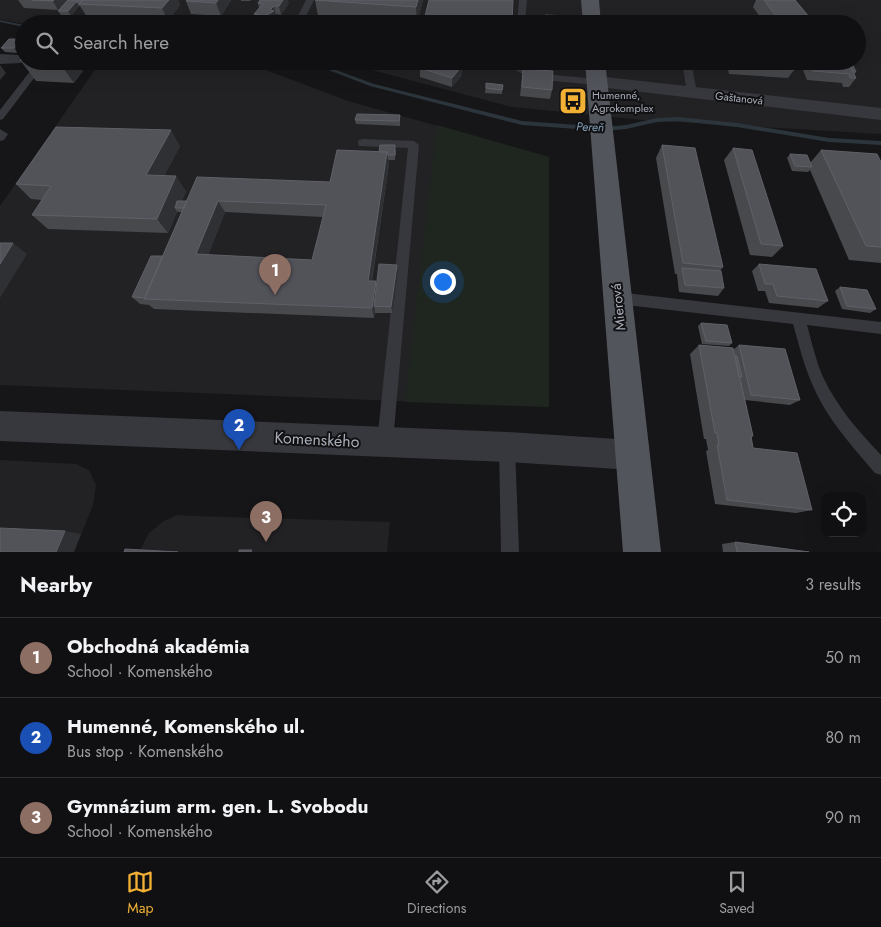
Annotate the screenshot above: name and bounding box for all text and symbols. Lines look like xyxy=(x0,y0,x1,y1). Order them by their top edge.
search box xyxy=(15,15,866,70)
icon: search xyxy=(33,29,61,57)
text: Search here xyxy=(73,29,169,56)
bus stop icon: Humenné, Agrokomplex xyxy=(558,86,588,116)
place label: Humenné, Agrokomplex xyxy=(592,87,654,116)
street label: Gaštanová xyxy=(714,88,764,108)
water label: Pereň xyxy=(576,118,604,136)
pin: 1 xyxy=(259,254,291,295)
your location xyxy=(430,269,456,295)
street label: Mierová xyxy=(606,282,630,332)
pin: 2 xyxy=(223,409,255,450)
street label: Komenského xyxy=(274,426,360,453)
map controls xyxy=(821,492,866,537)
button: locate xyxy=(821,492,866,537)
pin: 3 xyxy=(250,501,282,542)
text: Nearby xyxy=(20,570,92,600)
text: 3 results xyxy=(805,573,861,596)
text: Obchodná akadémia xyxy=(67,633,250,660)
text: 1 xyxy=(32,646,40,669)
text: 50 m xyxy=(825,646,861,669)
text: School · Komenského xyxy=(67,660,212,683)
text: Humenné, Komenského ul. xyxy=(67,713,305,740)
text: 2 xyxy=(31,726,41,749)
text: 80 m xyxy=(825,726,861,749)
text: Bus stop · Komenského xyxy=(67,740,223,763)
text: Gymnázium arm. gen. L. Svobodu xyxy=(67,793,368,820)
text: 3 xyxy=(31,806,41,829)
text: 90 m xyxy=(825,806,861,829)
text: School · Komenského xyxy=(67,820,212,843)
tab: Map xyxy=(126,868,154,918)
tab: Directions xyxy=(407,868,466,918)
tab: Saved xyxy=(719,868,755,918)

